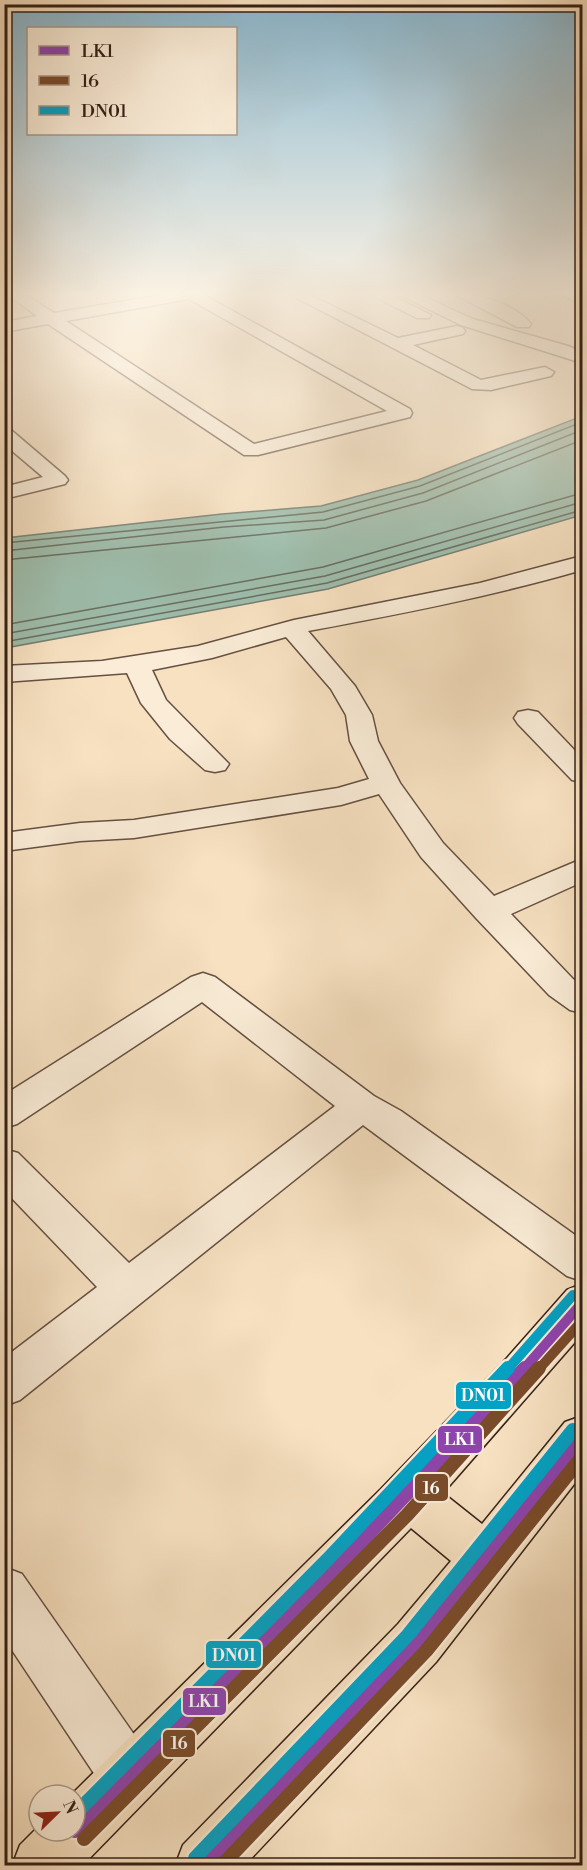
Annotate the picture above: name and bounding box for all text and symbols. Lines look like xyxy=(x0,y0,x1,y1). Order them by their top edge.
legend xyxy=(27,27,237,135)
text: LK1 xyxy=(81,40,114,63)
text: 16 xyxy=(81,70,99,93)
text: DN01 xyxy=(81,100,127,123)
line badge: DN01 xyxy=(455,1381,512,1410)
text: DN01 xyxy=(461,1386,505,1406)
line badge: LK1 xyxy=(437,1425,483,1454)
text: LK1 xyxy=(444,1430,476,1450)
line badge: 16 xyxy=(414,1473,449,1502)
text: 16 xyxy=(422,1479,440,1499)
line badge: DN01 xyxy=(205,1640,262,1669)
text: DN01 xyxy=(212,1646,256,1666)
line badge: LK1 xyxy=(182,1687,227,1716)
text: LK1 xyxy=(188,1692,220,1712)
line badge: 16 xyxy=(162,1729,196,1758)
text: 16 xyxy=(170,1734,188,1754)
north arrow xyxy=(27,1783,87,1843)
text: N xyxy=(58,1797,82,1817)

